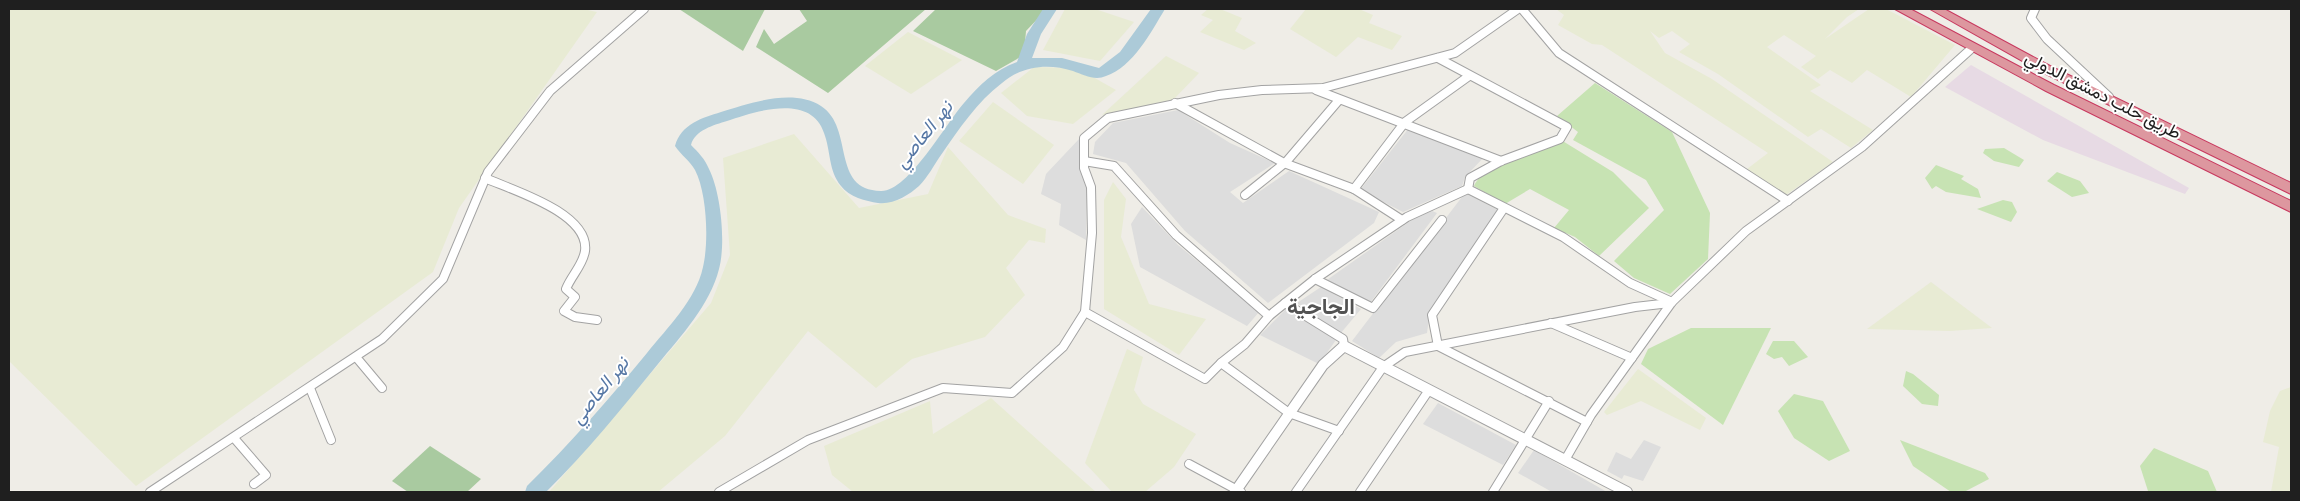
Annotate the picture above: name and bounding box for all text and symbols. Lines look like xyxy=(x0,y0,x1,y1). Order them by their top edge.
street label: طريق حلب دمشق الدولي xyxy=(2019,45,2185,148)
water label: نهر العاصي xyxy=(889,94,962,175)
district label: الجاجية xyxy=(1287,292,1355,320)
water label: نهر العاصي xyxy=(565,350,638,431)

